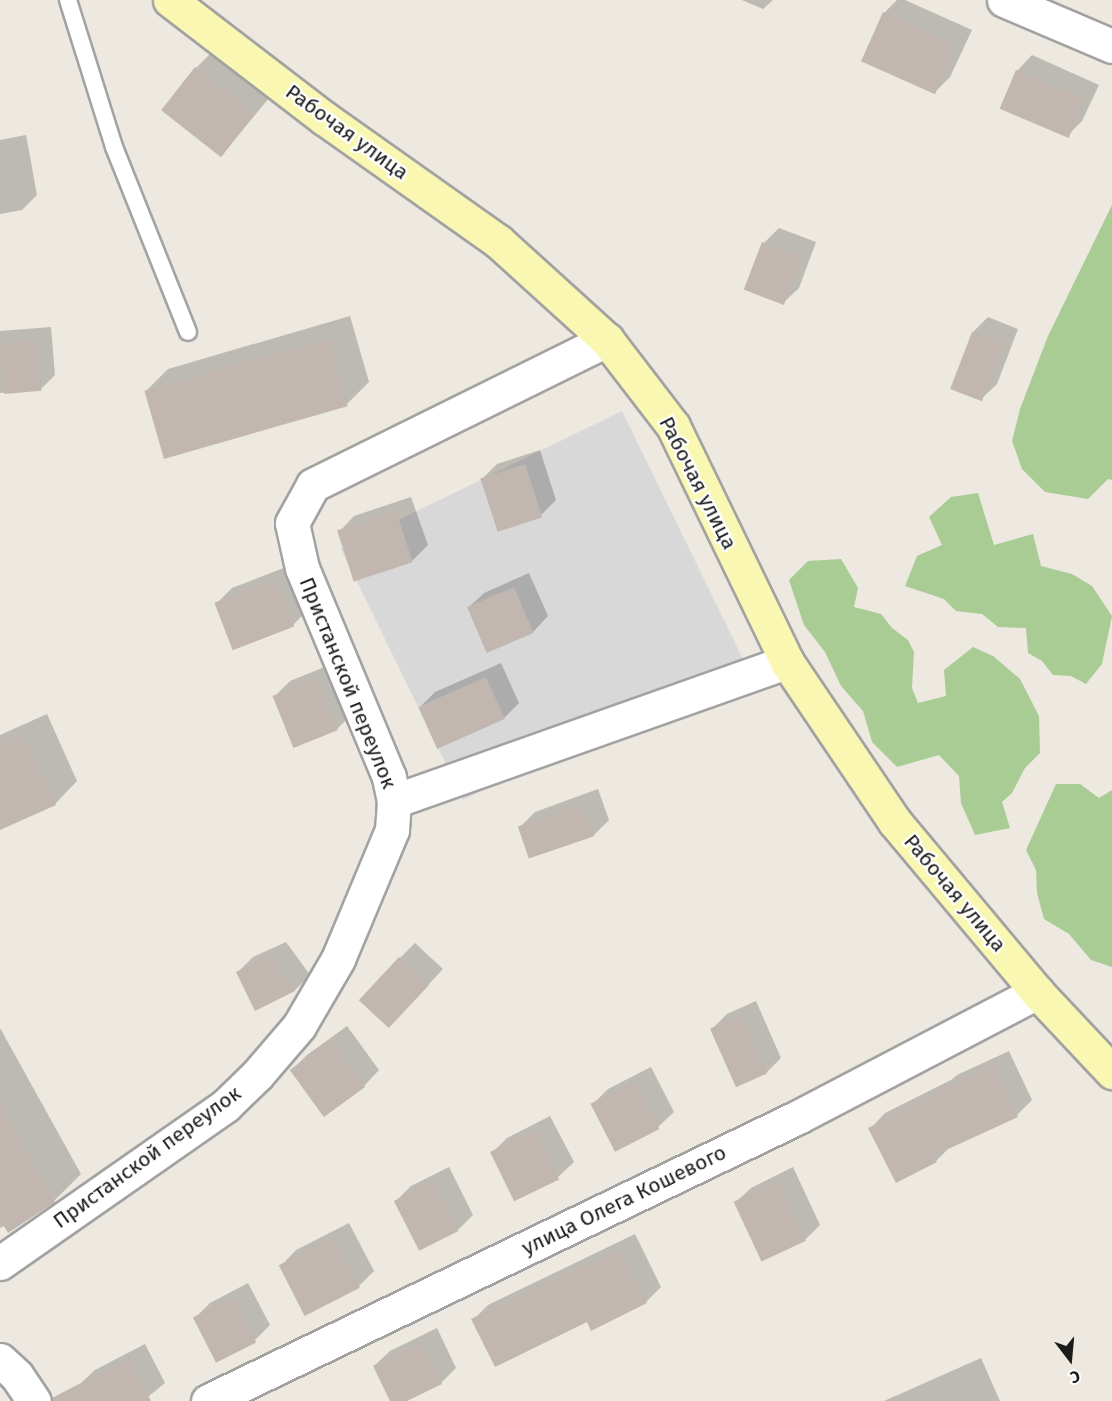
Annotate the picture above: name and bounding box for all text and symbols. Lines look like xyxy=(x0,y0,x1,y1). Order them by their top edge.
street label: Рабочая улица xyxy=(281,79,413,185)
street label: Рабочая улица xyxy=(654,412,742,554)
street label: Пристанской переулок xyxy=(294,574,402,792)
street label: Рабочая улица xyxy=(899,829,1011,957)
street label: Пристанской переулок xyxy=(48,1080,246,1234)
street label: улица Олега Кошевого xyxy=(518,1139,730,1261)
north arrow xyxy=(1040,1329,1100,1389)
text: С xyxy=(1068,1366,1082,1387)

